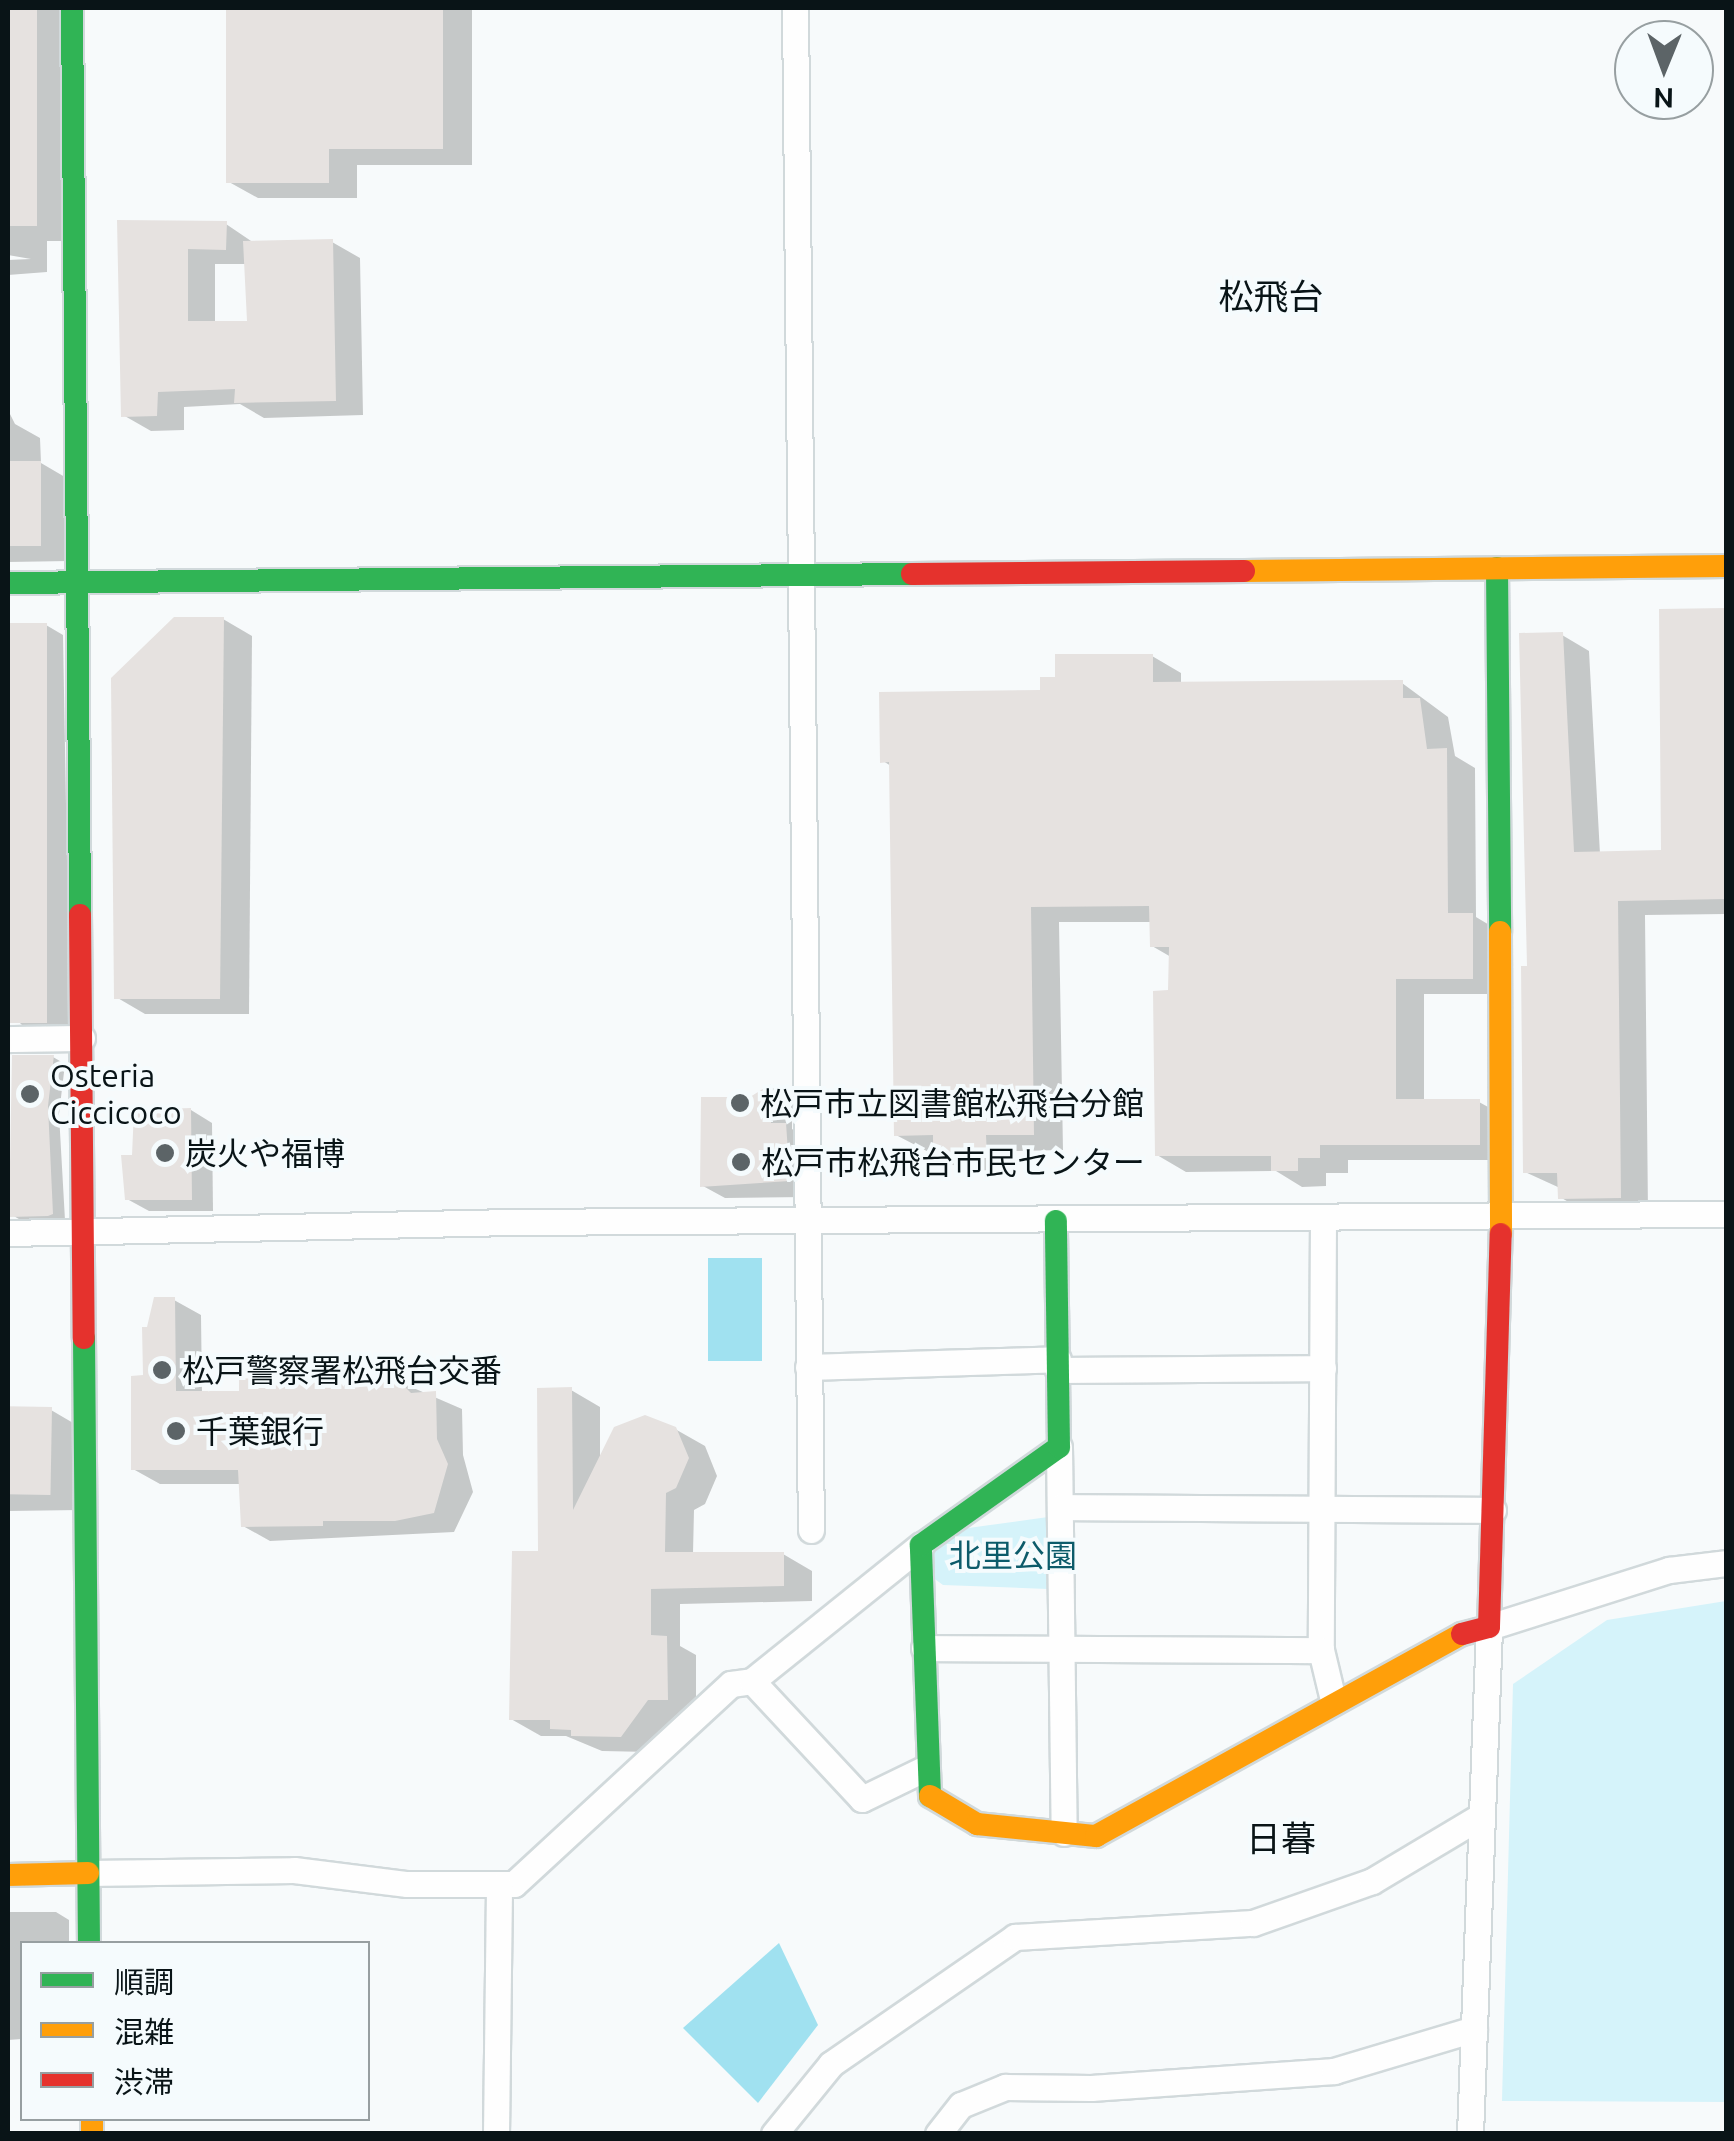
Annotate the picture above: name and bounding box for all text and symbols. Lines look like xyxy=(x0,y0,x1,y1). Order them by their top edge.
north arrow xyxy=(1614,20,1714,120)
text: N xyxy=(1653,83,1674,114)
district label: 松飛台 xyxy=(1219,275,1323,317)
place label: Osteria Ciccicoco xyxy=(50,1057,182,1132)
marker: Osteria Ciccicoco xyxy=(19,1083,41,1105)
place label: 松戸市立図書館松飛台分館 xyxy=(760,1084,1144,1122)
marker: 松戸市立図書館松飛台分館 xyxy=(729,1092,751,1114)
place label: 炭火や福博 xyxy=(185,1134,345,1172)
marker: 炭火や福博 xyxy=(154,1142,176,1164)
place label: 松戸市松飛台市民センター xyxy=(761,1143,1145,1181)
marker: 松戸市松飛台市民センター xyxy=(730,1151,752,1173)
place label: 松戸警察署松飛台交番 xyxy=(182,1351,502,1389)
marker: 松戸警察署松飛台交番 xyxy=(151,1359,173,1381)
place label: 千葉銀行 xyxy=(196,1412,324,1450)
marker: 千葉銀行 xyxy=(165,1420,187,1442)
park label: 北里公園 xyxy=(949,1536,1077,1574)
district label: 日暮 xyxy=(1246,1817,1316,1859)
legend xyxy=(20,1941,370,2121)
text: 順調 xyxy=(114,1965,174,1999)
text: 混雑 xyxy=(114,2015,174,2049)
text: 渋滞 xyxy=(114,2065,174,2099)

